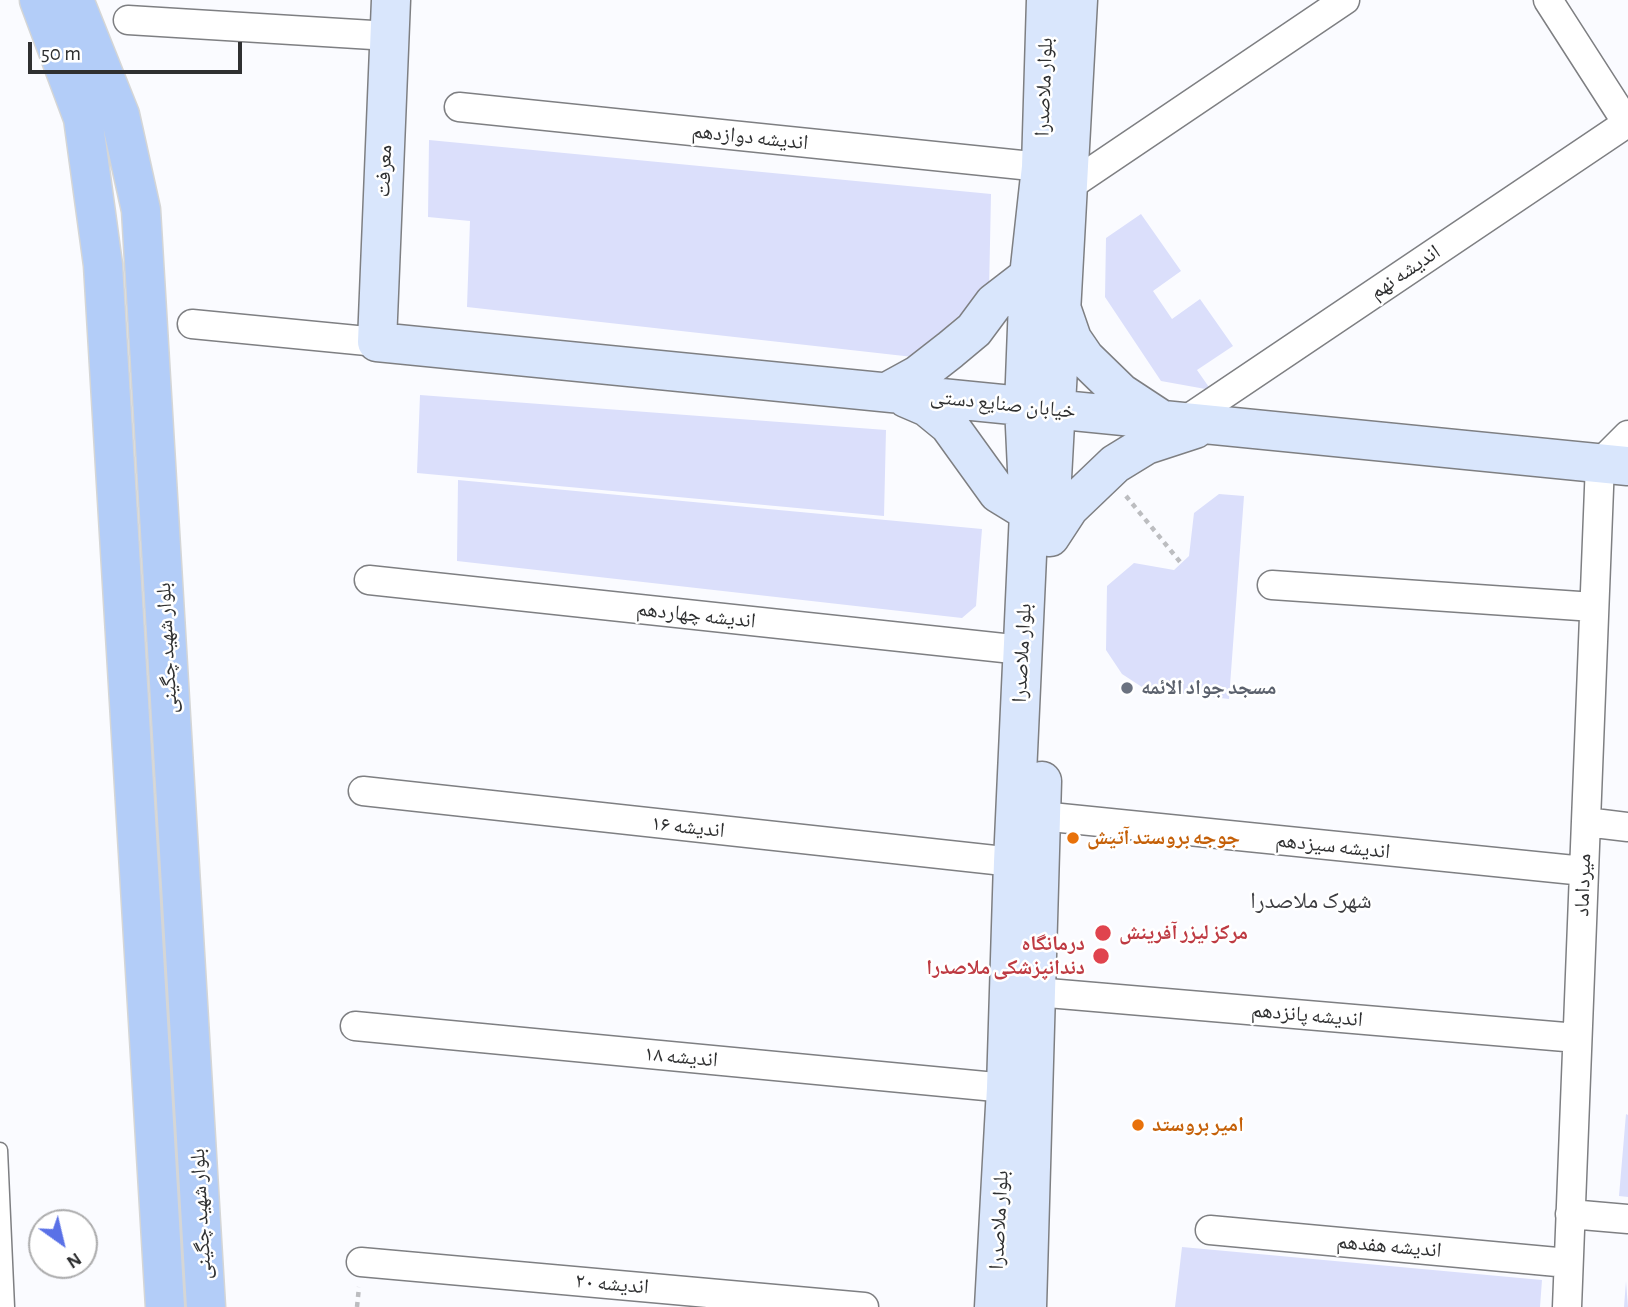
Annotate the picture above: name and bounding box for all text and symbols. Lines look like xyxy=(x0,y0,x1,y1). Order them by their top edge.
scale bar xyxy=(32,28,245,72)
street label: بلوار ملاصدرا xyxy=(1030,37,1058,137)
text: 50 m xyxy=(41,43,81,64)
street label: اندیشه دوازدهم xyxy=(691,118,809,156)
street label: معرفت xyxy=(370,144,398,198)
street label: اندیشه نهم xyxy=(1365,239,1445,305)
street label: خیابان صنایع دستی xyxy=(929,384,1077,424)
street label: بلوار شهید چگینی xyxy=(151,582,183,714)
street label: اندیشه چهاردهم xyxy=(635,596,757,634)
street label: بلوار ملاصدرا xyxy=(1007,603,1037,703)
place label: مسجد جواد الائمه xyxy=(1141,675,1277,701)
marker: مسجد جواد الائمه xyxy=(1119,680,1135,696)
street label: اندیشه ۱۶ xyxy=(650,811,726,843)
place label: جوجه بروستد آتیش xyxy=(1087,825,1240,851)
street label: اندیشه سیزدهم xyxy=(1274,827,1392,865)
marker: جوجه بروستد آتیش xyxy=(1065,830,1081,846)
street label: میرداماد xyxy=(1569,853,1597,917)
district label: شهرک ملاصدرا xyxy=(1250,887,1372,915)
place label: مرکز لیزر آفرینش xyxy=(1119,920,1248,946)
marker: مرکز لیزر آفرینش xyxy=(1093,923,1113,943)
place label: درمانگاه دندانپزشکی ملاصدرا xyxy=(926,931,1085,981)
marker: درمانگاه دندانپزشکی ملاصدرا xyxy=(1091,946,1111,966)
street label: اندیشه پانزدهم xyxy=(1250,998,1364,1032)
street label: اندیشه ۱۸ xyxy=(643,1041,719,1073)
place label: امیر بروستد xyxy=(1152,1112,1244,1138)
marker: امیر بروستد xyxy=(1130,1117,1146,1133)
street label: بلوار شهید چگینی xyxy=(185,1148,217,1280)
street label: بلوار ملاصدرا xyxy=(984,1170,1014,1270)
north arrow xyxy=(28,1209,98,1279)
street label: اندیشه هفدهم xyxy=(1335,1229,1443,1263)
text: N xyxy=(63,1249,85,1272)
street label: اندیشه ۲۰ xyxy=(574,1268,650,1300)

